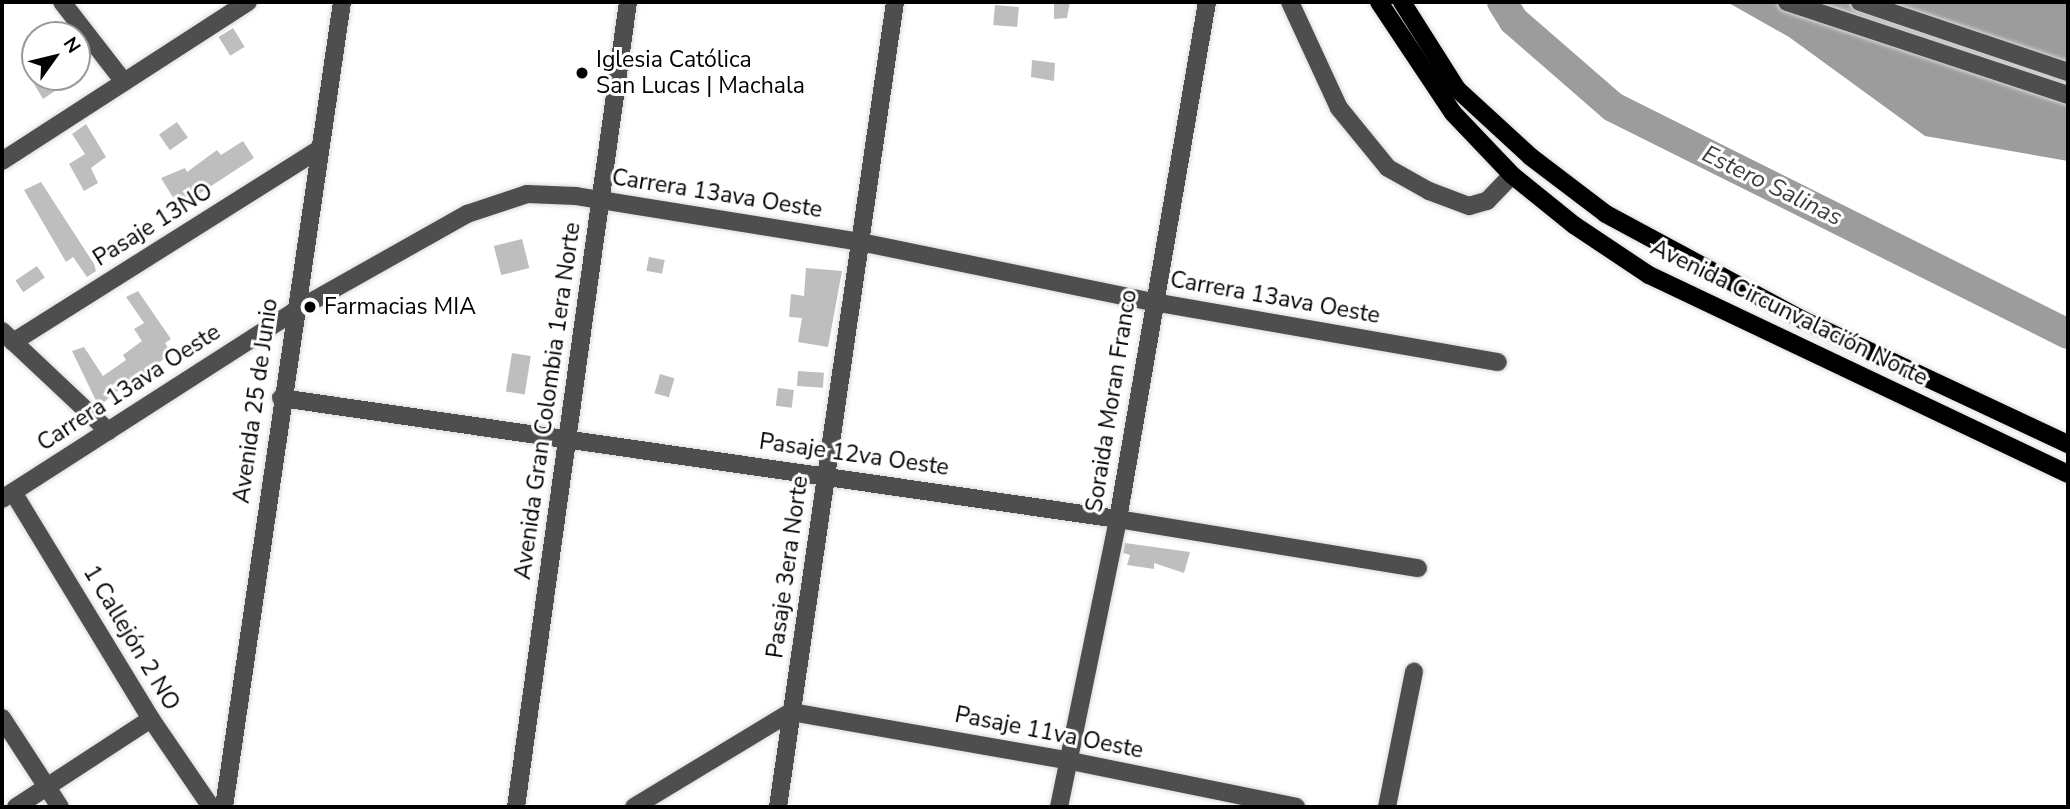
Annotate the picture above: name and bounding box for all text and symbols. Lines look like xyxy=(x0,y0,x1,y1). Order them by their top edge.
north arrow xyxy=(21,21,91,91)
text: N xyxy=(57,32,87,59)
place label: Iglesia Católica San Lucas | Machala xyxy=(596,46,805,100)
marker: Iglesia Católica San Lucas | Machala xyxy=(574,65,590,81)
water label: Estero Salinas xyxy=(1697,140,1847,232)
street label: Carrera 13ava Oeste xyxy=(610,164,824,224)
street label: Pasaje 13NO xyxy=(88,177,218,273)
street label: Avenida Gran Colombia 1era Norte xyxy=(509,221,587,581)
street label: Avenida Circunvalación Norte xyxy=(1646,234,1932,392)
street label: Carrera 13ava Oeste xyxy=(1168,266,1382,330)
street label: Soraida Moran Franco xyxy=(1081,288,1143,514)
place label: Farmacias MIA xyxy=(324,293,476,321)
street label: Avenida 25 de Junio xyxy=(228,297,284,505)
marker: Farmacias MIA xyxy=(302,299,318,315)
street label: Carrera 13ava Oeste xyxy=(32,319,226,457)
street label: Pasaje 12va Oeste xyxy=(757,428,951,482)
street label: Pasaje 3era Norte xyxy=(762,474,814,660)
street label: 1 Callejón 2 NO xyxy=(77,560,185,716)
street label: Pasaje 11va Oeste xyxy=(952,701,1146,765)

